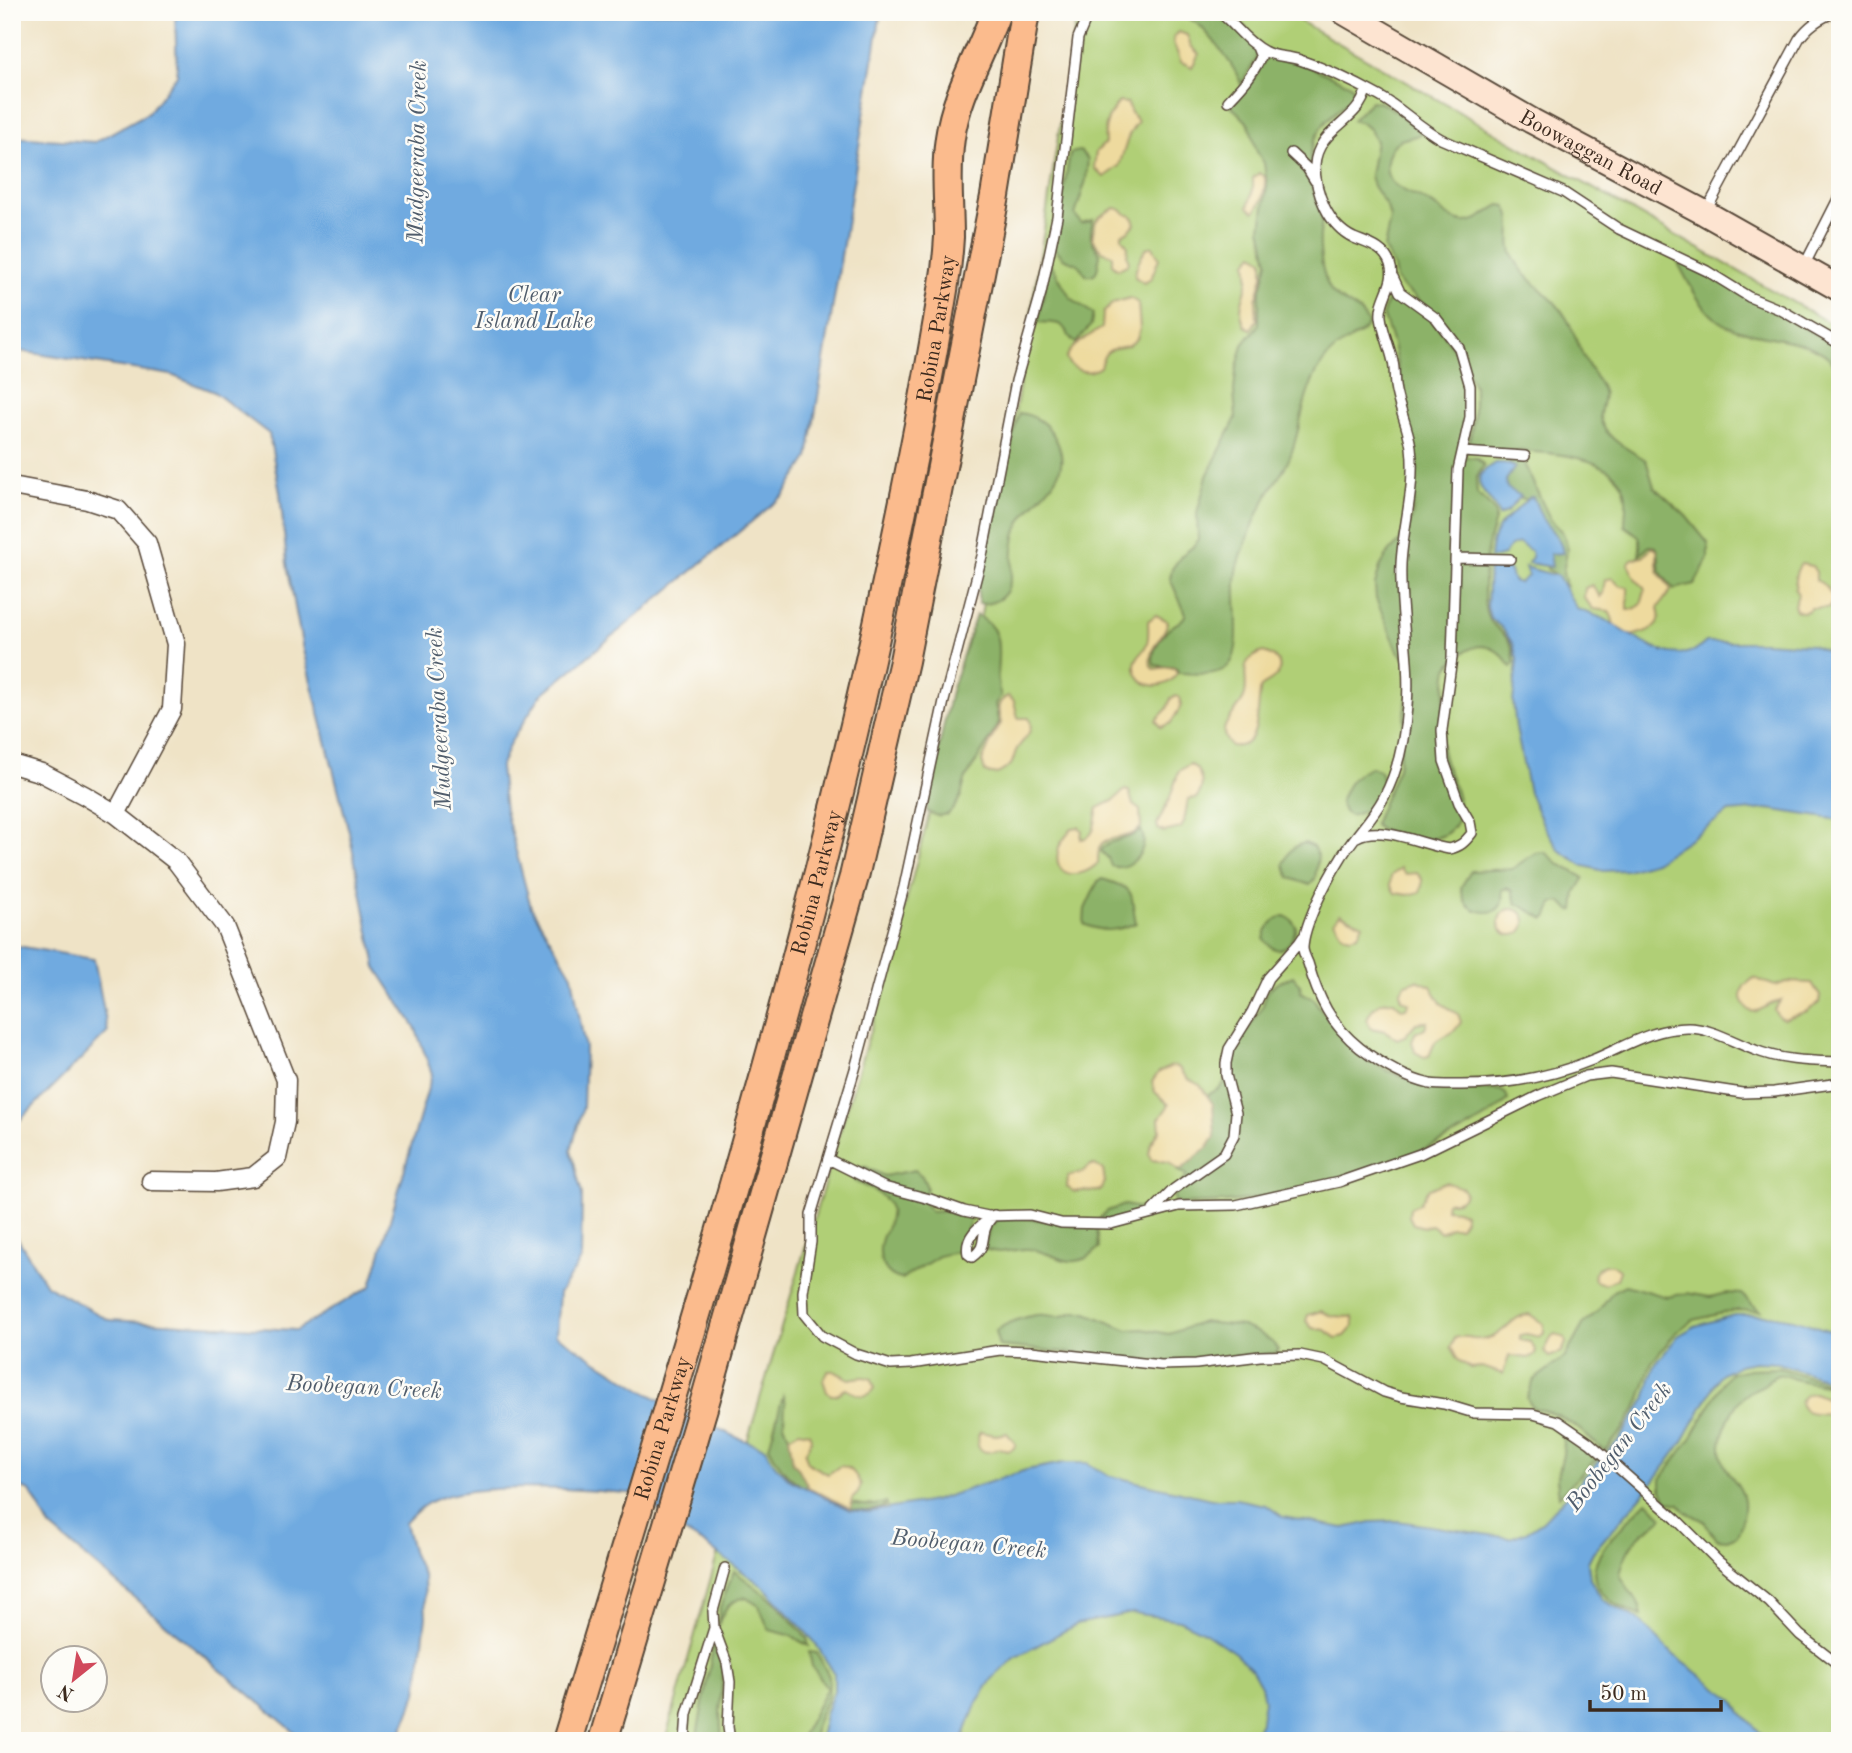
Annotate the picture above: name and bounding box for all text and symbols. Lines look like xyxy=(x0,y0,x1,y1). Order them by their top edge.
water label: Mudgeeraba Creek xyxy=(404,60,432,245)
street label: Boowaggan Road xyxy=(1515,107,1665,200)
street label: Robina Parkway xyxy=(915,254,960,404)
water label: Clear Island Lake xyxy=(474,284,593,333)
water label: Mudgeeraba Creek xyxy=(423,627,457,812)
street label: Robina Parkway xyxy=(789,808,846,958)
street label: Robina Parkway xyxy=(632,1354,695,1503)
water label: Boobegan Creek xyxy=(284,1372,442,1404)
water label: Boobegan Creek xyxy=(1561,1378,1677,1517)
water label: Boobegan Creek xyxy=(889,1526,1048,1564)
north arrow xyxy=(38,1644,108,1714)
scale bar xyxy=(1590,1669,1721,1713)
text: N xyxy=(55,1679,78,1703)
text: 50 m xyxy=(1600,1684,1647,1705)

